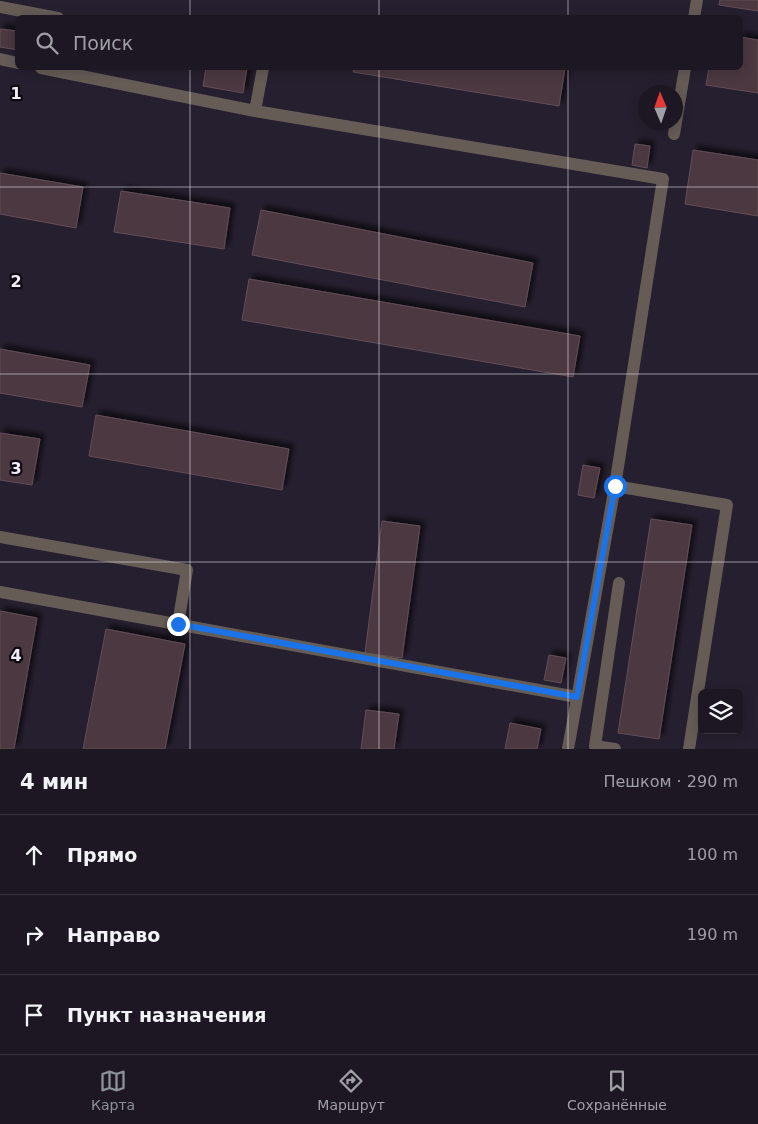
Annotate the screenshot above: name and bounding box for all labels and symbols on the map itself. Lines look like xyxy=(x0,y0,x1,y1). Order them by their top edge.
text: 1 xyxy=(10,84,22,103)
north arrow xyxy=(638,85,683,130)
text: 2 xyxy=(10,272,22,291)
text: 3 xyxy=(10,459,22,478)
route start xyxy=(604,475,627,498)
route end xyxy=(167,613,190,636)
text: 4 xyxy=(10,646,22,665)

